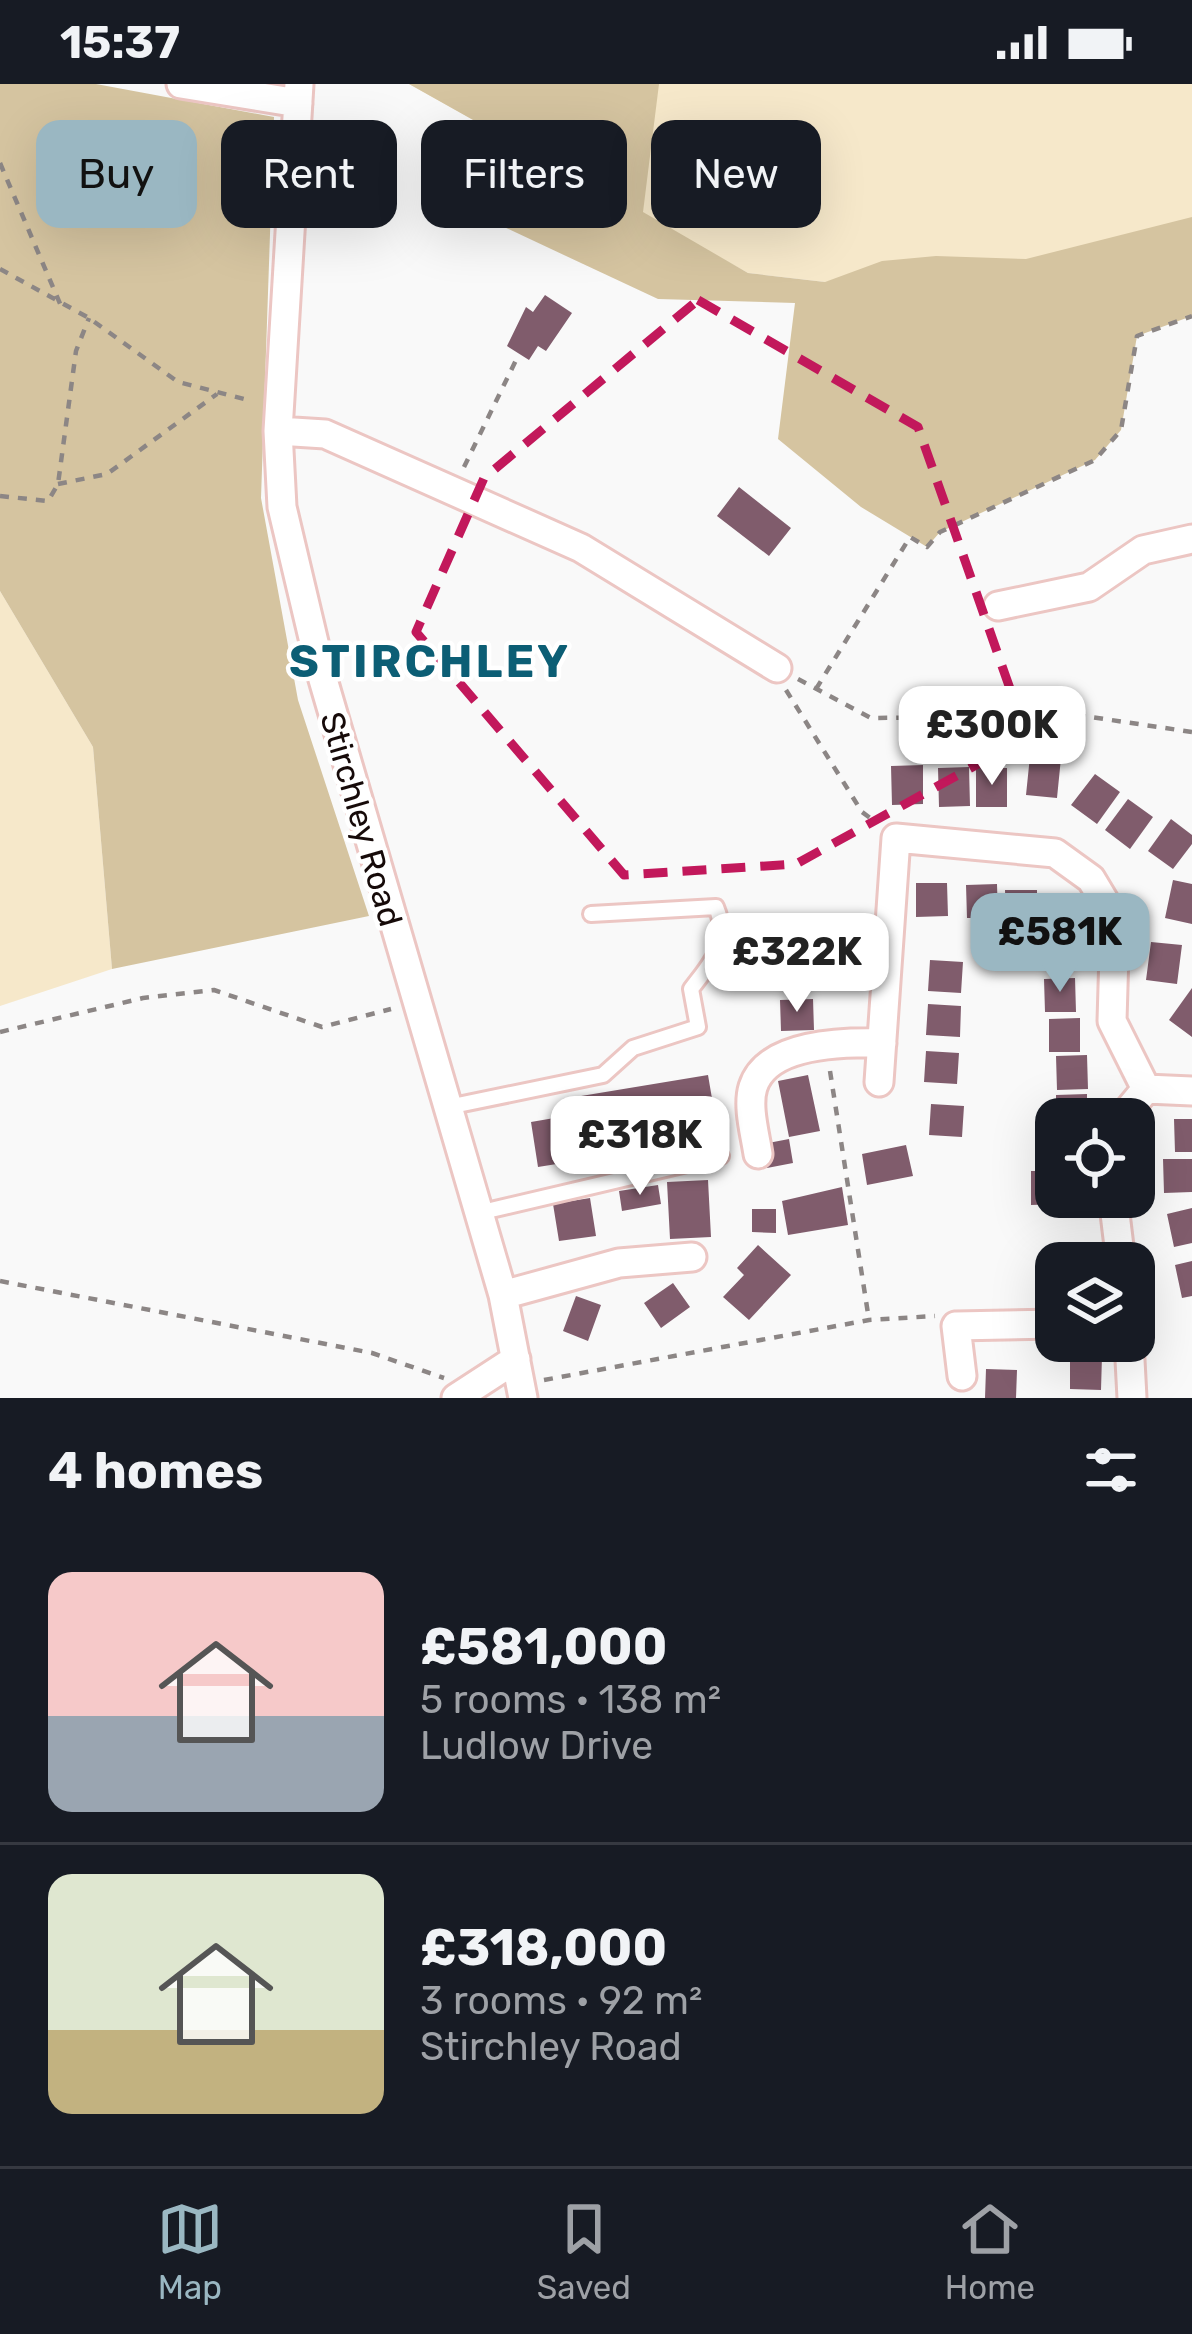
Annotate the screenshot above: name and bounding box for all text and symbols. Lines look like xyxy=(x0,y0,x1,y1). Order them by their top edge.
text: 15:37 xyxy=(60,16,180,69)
chip: Buy xyxy=(36,120,197,228)
chip: Rent xyxy=(221,120,397,228)
chip: Filters xyxy=(421,120,627,228)
chip: New xyxy=(651,120,821,228)
district label: STIRCHLEY xyxy=(289,635,571,688)
pin: £300K xyxy=(908,686,1076,788)
text: £300K xyxy=(926,702,1058,748)
street label: Stirchley Road xyxy=(312,707,411,931)
pin: £581K xyxy=(976,893,1144,995)
text: £581K xyxy=(998,909,1122,955)
pin: £322K xyxy=(713,913,881,1015)
text: £322K xyxy=(732,929,862,975)
pin: £318K xyxy=(556,1096,724,1198)
map controls xyxy=(1035,1098,1155,1362)
button: locate xyxy=(1035,1098,1155,1218)
text: £318K xyxy=(578,1112,702,1158)
button: layers xyxy=(1035,1242,1155,1362)
icon: filters xyxy=(1078,1437,1144,1503)
text: 4 homes xyxy=(48,1440,263,1501)
text: £581,000 xyxy=(420,1616,667,1677)
icon: home xyxy=(144,1620,288,1764)
text: 5 rooms · 138 m² xyxy=(420,1677,721,1723)
text: Ludlow Drive xyxy=(420,1723,653,1769)
text: £318,000 xyxy=(420,1917,667,1978)
icon: home xyxy=(144,1922,288,2066)
text: 3 rooms · 92 m² xyxy=(420,1978,702,2024)
text: Stirchley Road xyxy=(420,2024,682,2070)
tab: Map xyxy=(157,2196,223,2307)
tab: Saved xyxy=(537,2196,631,2307)
tab: Home xyxy=(945,2196,1035,2307)

